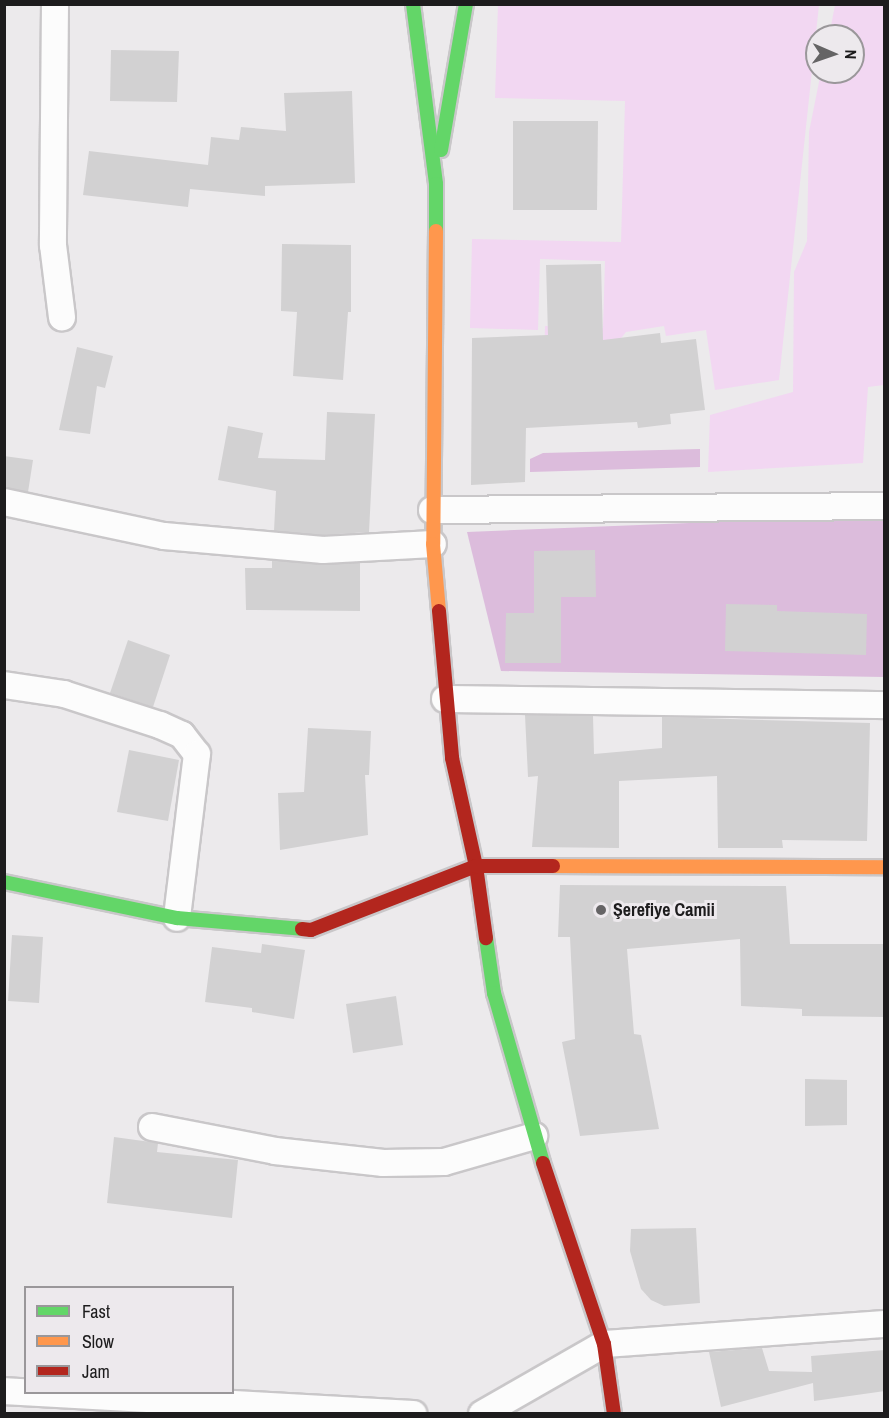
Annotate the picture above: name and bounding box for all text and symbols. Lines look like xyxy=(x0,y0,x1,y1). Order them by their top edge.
north arrow xyxy=(805,24,865,84)
text: N xyxy=(840,49,862,60)
place label: Şerefiye Camii xyxy=(613,899,715,921)
marker: Şerefiye Camii xyxy=(594,903,608,917)
legend xyxy=(24,1286,234,1394)
text: Fast xyxy=(82,1299,110,1324)
text: Slow xyxy=(82,1329,114,1354)
text: Jam xyxy=(82,1359,110,1384)

